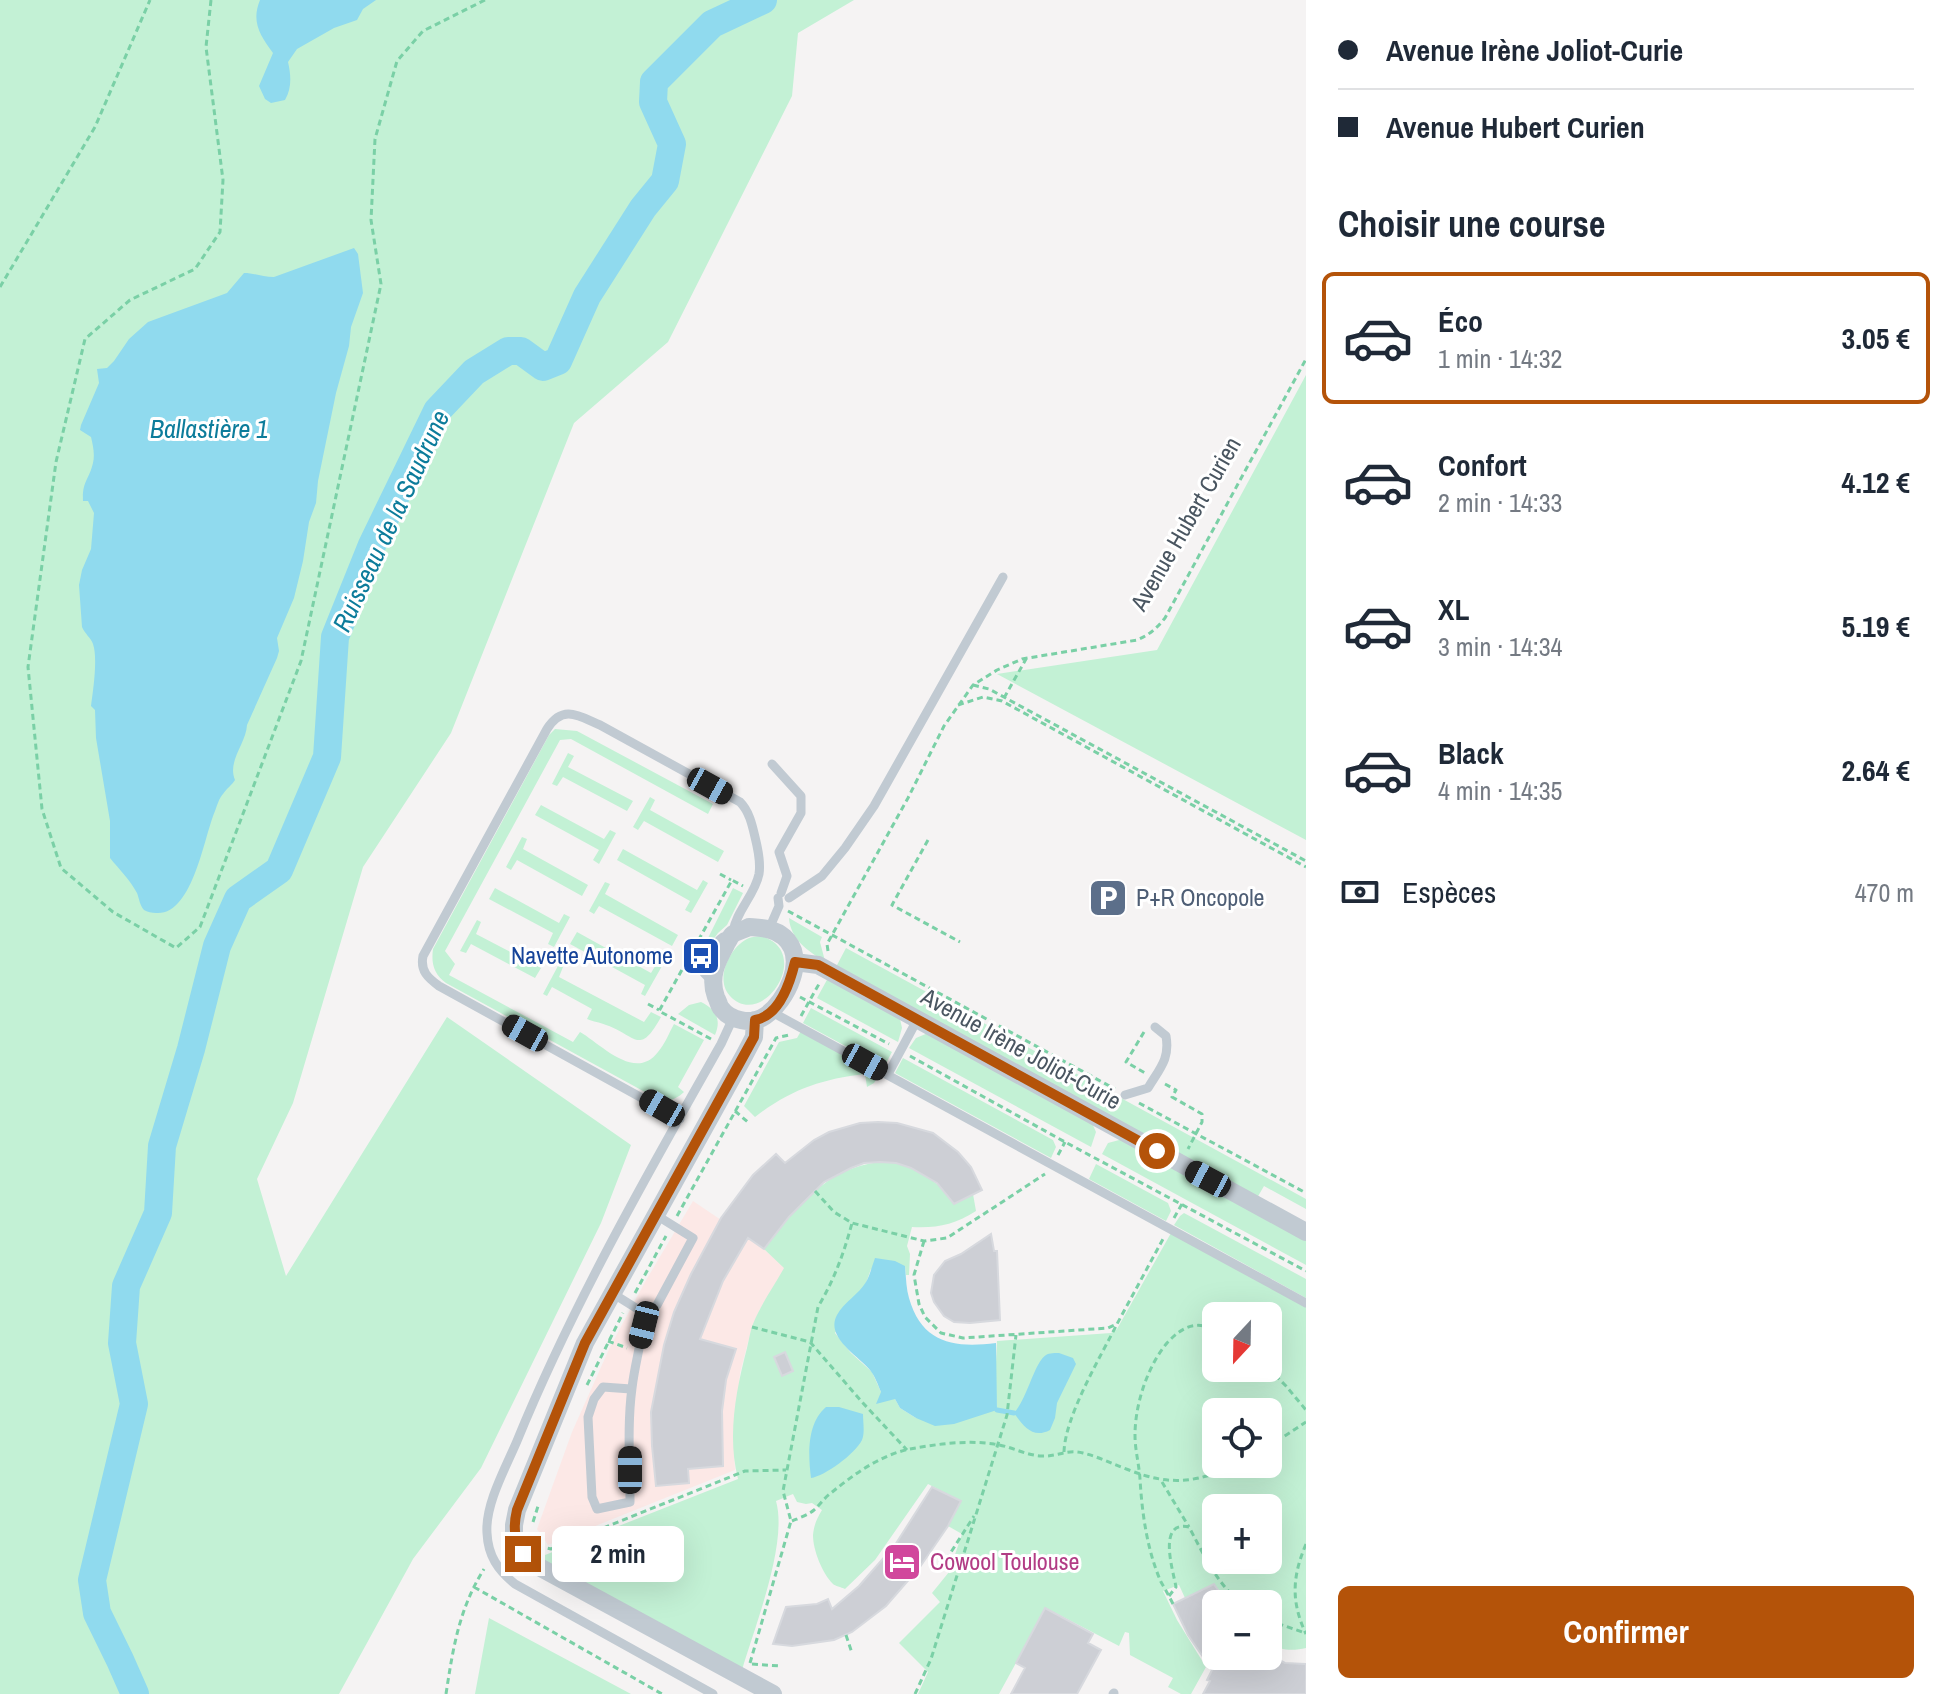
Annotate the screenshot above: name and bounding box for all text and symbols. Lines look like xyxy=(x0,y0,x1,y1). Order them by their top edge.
text: Avenue Irène Joliot-Curie xyxy=(1386,30,1683,70)
text: Avenue Hubert Curien xyxy=(1386,107,1645,147)
text: Choisir une course xyxy=(1338,200,1605,248)
text: Éco xyxy=(1438,301,1483,341)
icon: car xyxy=(1342,302,1414,374)
text: 3.05 € xyxy=(1842,318,1910,358)
text: 1 min · 14:32 xyxy=(1438,341,1562,376)
water label: Ruisseau de la Saudrune xyxy=(324,404,457,637)
water label: Ballastière 1 xyxy=(150,411,268,446)
street label: Avenue Hubert Curien xyxy=(1122,431,1248,617)
text: Confort xyxy=(1438,445,1527,485)
icon: car xyxy=(1342,446,1414,518)
text: 4.12 € xyxy=(1842,462,1910,502)
text: 2 min · 14:33 xyxy=(1438,485,1562,520)
text: XL xyxy=(1438,589,1469,629)
icon: car xyxy=(1342,590,1414,662)
text: 5.19 € xyxy=(1842,606,1910,646)
text: 3 min · 14:34 xyxy=(1438,629,1562,664)
text: Black xyxy=(1438,733,1504,773)
icon: car xyxy=(1342,734,1414,806)
text: 2.64 € xyxy=(1842,750,1910,790)
car xyxy=(683,764,737,808)
text: 4 min · 14:35 xyxy=(1438,773,1562,808)
icon: cash xyxy=(1338,870,1382,914)
text: Espèces xyxy=(1402,872,1496,912)
text: 470 m xyxy=(1855,875,1914,910)
parking icon: P+R Oncopole xyxy=(1087,877,1129,919)
place label: P+R Oncopole xyxy=(1136,881,1265,913)
bus stop icon: Navette Autonome xyxy=(680,935,722,977)
place label: Navette Autonome xyxy=(511,939,673,971)
street label: Avenue Irène Joliot-Curie xyxy=(915,979,1127,1116)
car xyxy=(498,1011,552,1055)
car xyxy=(838,1040,892,1084)
car xyxy=(635,1086,689,1130)
route start xyxy=(1139,1133,1175,1169)
car xyxy=(1181,1157,1235,1201)
car xyxy=(627,1299,661,1351)
north arrow xyxy=(1202,1302,1282,1382)
map controls xyxy=(1202,1302,1282,1670)
button: locate xyxy=(1202,1398,1282,1478)
car xyxy=(618,1446,642,1494)
button: + xyxy=(1202,1494,1282,1574)
callout: 2 min xyxy=(551,1526,683,1582)
route end xyxy=(505,1536,541,1572)
text: 2 min xyxy=(590,1536,646,1571)
hotel icon: Cowool Toulouse xyxy=(881,1541,923,1583)
place label: Cowool Toulouse xyxy=(930,1545,1080,1577)
button: Confirmer xyxy=(1338,1586,1914,1678)
button: − xyxy=(1202,1590,1282,1670)

